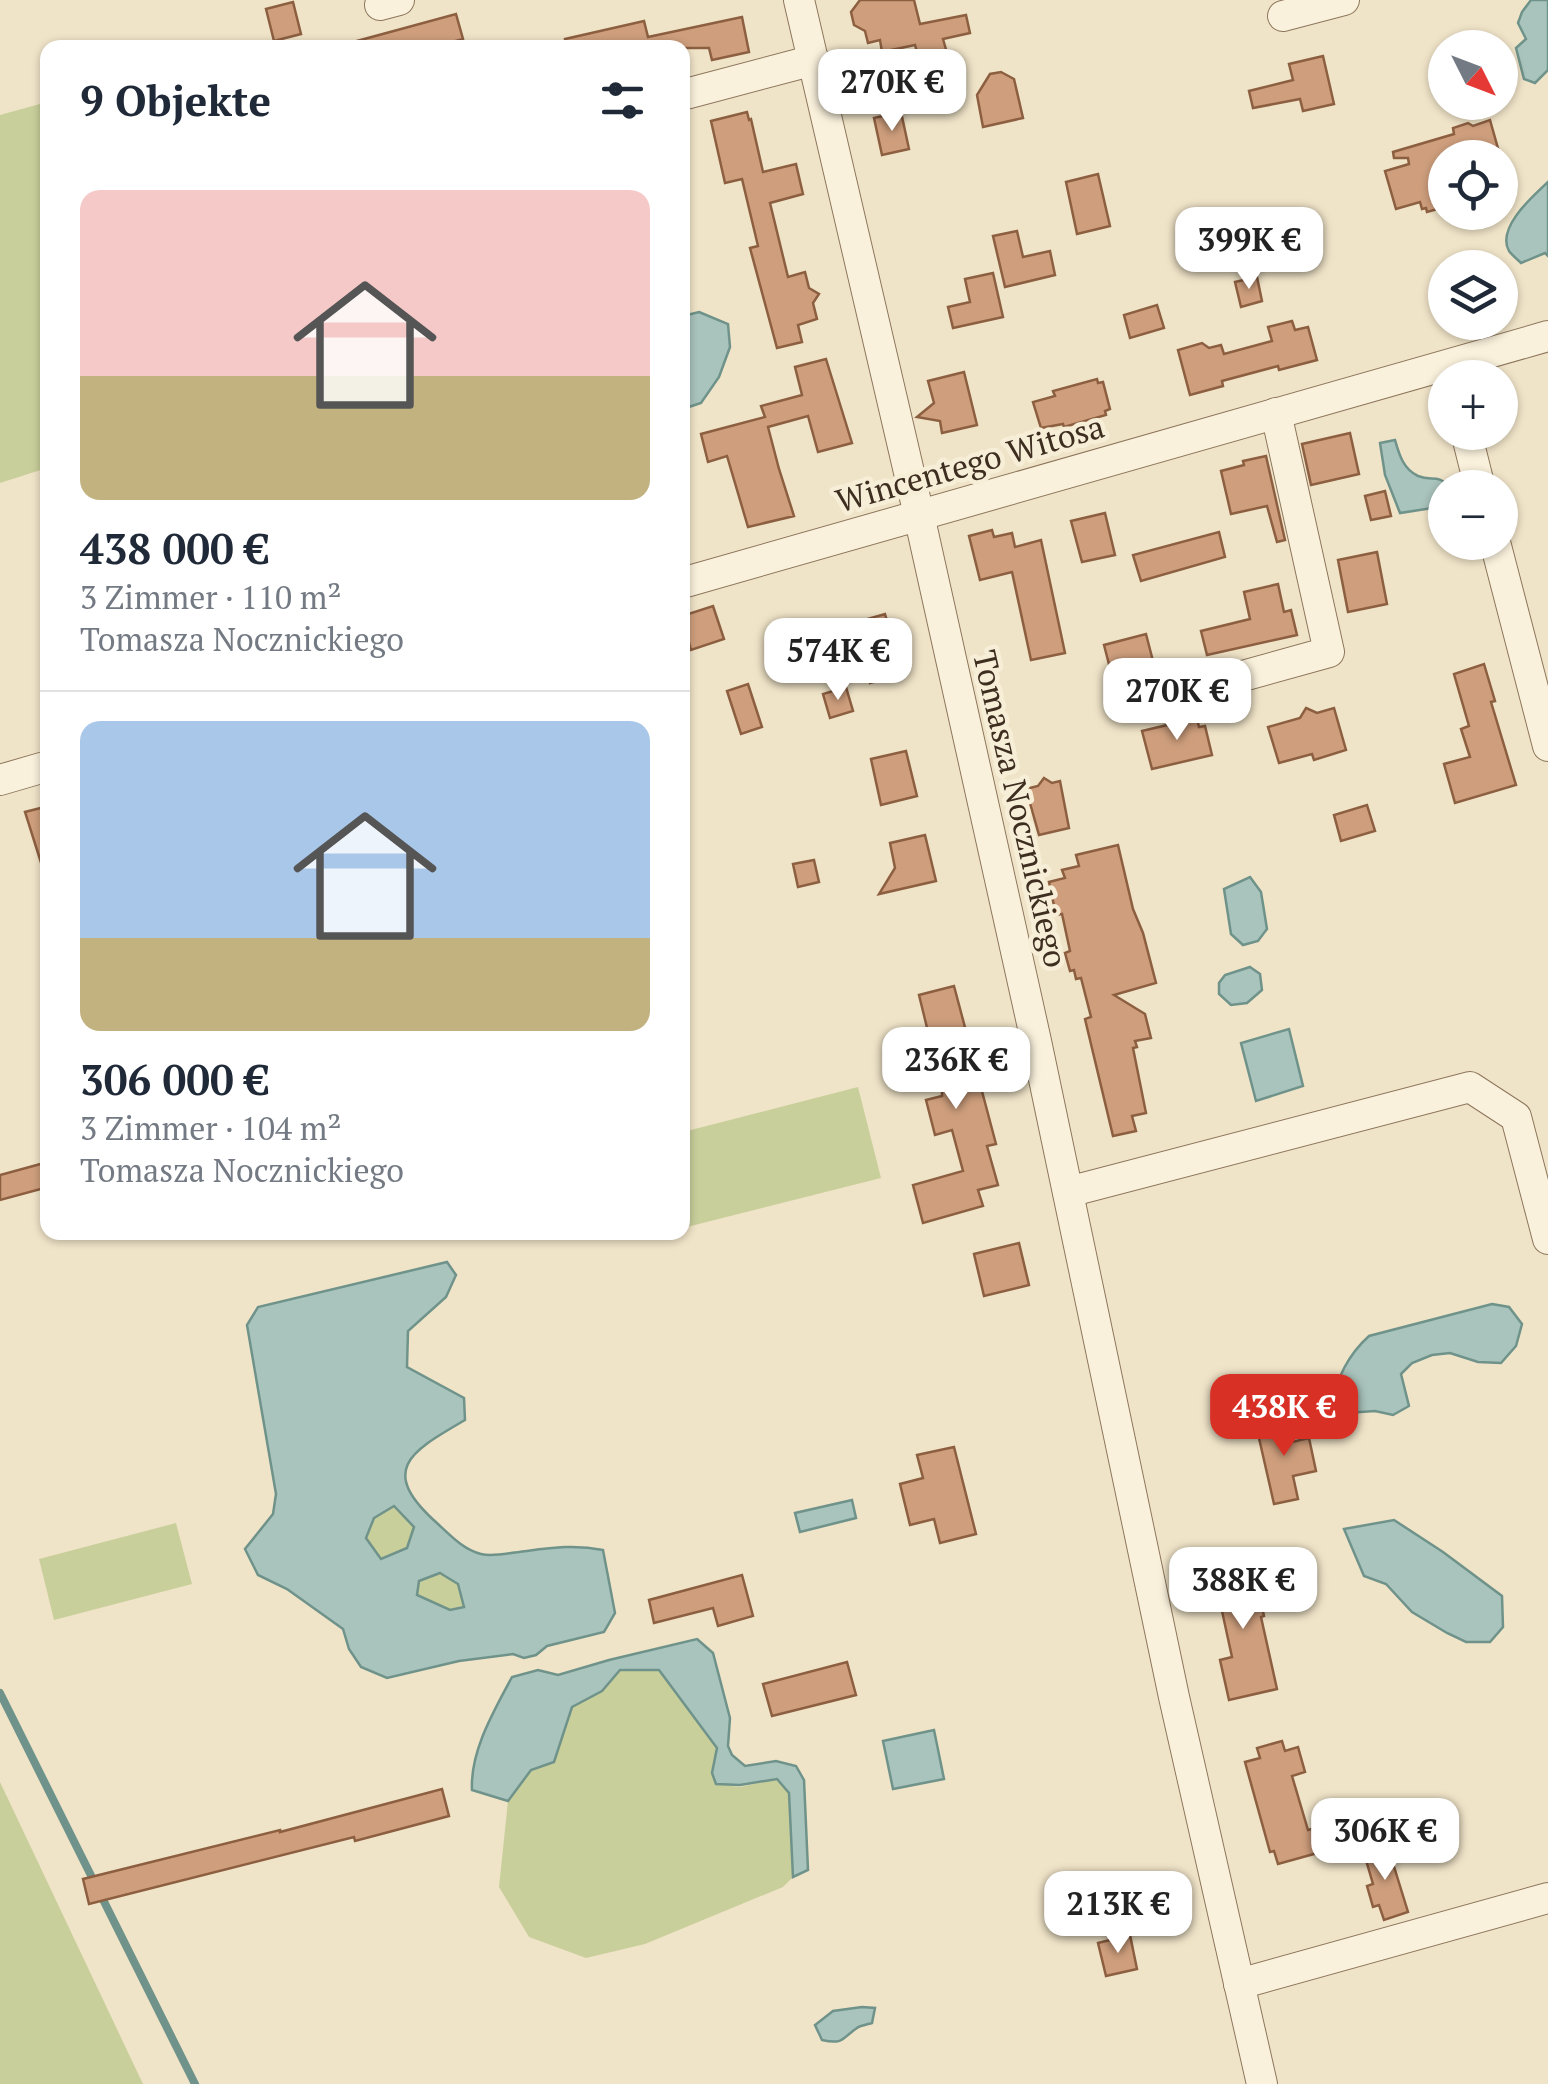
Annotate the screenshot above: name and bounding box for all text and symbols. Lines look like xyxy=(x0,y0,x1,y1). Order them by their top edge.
north arrow xyxy=(1428,30,1518,120)
map controls xyxy=(1428,30,1518,560)
pin: 270K € xyxy=(811,49,973,134)
text: 270K € xyxy=(840,60,944,102)
text: 9 Objekte xyxy=(80,72,271,128)
icon: filters xyxy=(595,73,650,128)
button: locate xyxy=(1428,140,1518,230)
pin: 399K € xyxy=(1168,207,1330,292)
text: 399K € xyxy=(1197,218,1301,260)
button: layers xyxy=(1428,250,1518,340)
icon: home xyxy=(275,255,455,435)
button: + xyxy=(1428,360,1518,450)
street label: Wincentego Witosa xyxy=(831,405,1109,521)
button: − xyxy=(1428,470,1518,560)
text: 438 000 € xyxy=(80,520,269,576)
text: 3 Zimmer · 110 m² xyxy=(80,576,341,618)
text: Tomasza Nocznickiego xyxy=(80,618,404,660)
pin: 574K € xyxy=(757,618,919,703)
text: 574K € xyxy=(786,629,890,671)
street label: Tomasza Nocznickiego xyxy=(964,646,1078,971)
pin: 270K € xyxy=(1096,658,1258,743)
text: 270K € xyxy=(1125,669,1229,711)
icon: home xyxy=(275,786,455,966)
pin: 236K € xyxy=(875,1027,1037,1112)
text: 236K € xyxy=(904,1038,1008,1080)
text: 306 000 € xyxy=(80,1051,269,1107)
text: 3 Zimmer · 104 m² xyxy=(80,1107,341,1149)
text: Tomasza Nocznickiego xyxy=(80,1149,404,1191)
pin: 438K € xyxy=(1203,1374,1365,1459)
text: 438K € xyxy=(1232,1385,1336,1427)
pin: 388K € xyxy=(1162,1547,1324,1632)
text: 388K € xyxy=(1191,1558,1295,1600)
pin: 306K € xyxy=(1304,1798,1466,1883)
text: 306K € xyxy=(1333,1809,1437,1851)
pin: 213K € xyxy=(1037,1871,1199,1956)
text: 213K € xyxy=(1066,1882,1170,1924)

